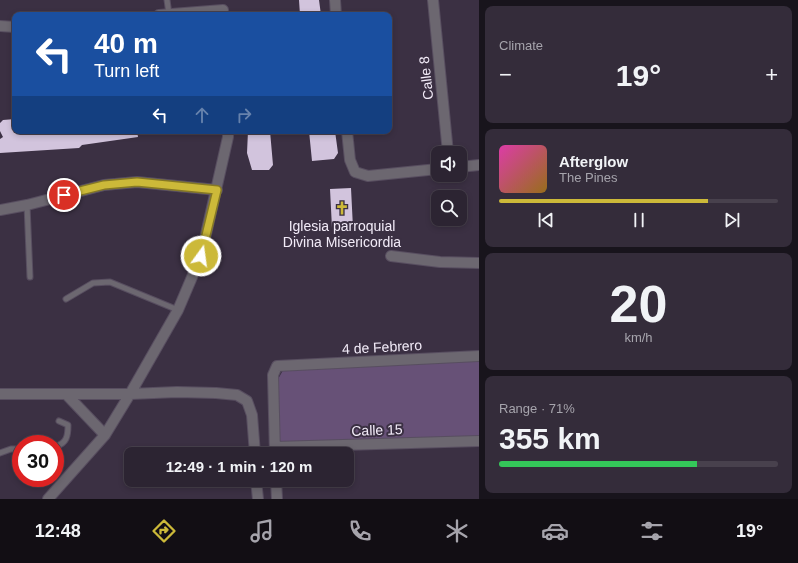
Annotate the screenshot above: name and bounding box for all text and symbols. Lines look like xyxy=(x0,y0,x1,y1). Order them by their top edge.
icon: left xyxy=(28,28,80,80)
text: 40 m xyxy=(94,28,158,59)
text: Climate xyxy=(499,38,543,53)
street label: Calle 8 xyxy=(416,55,436,101)
text: 19° xyxy=(616,59,661,92)
text: Turn left xyxy=(94,61,159,81)
text: − xyxy=(499,62,512,87)
text: + xyxy=(765,62,778,87)
icon: left xyxy=(149,104,171,126)
icon: ahead xyxy=(191,104,213,126)
icon: right xyxy=(233,104,255,126)
map controls xyxy=(431,146,467,226)
button: sound xyxy=(431,146,467,182)
text: Afterglow xyxy=(559,153,628,170)
text: The Pines xyxy=(559,170,618,185)
pin xyxy=(47,178,81,212)
icon: arrive xyxy=(53,184,75,206)
button: search xyxy=(431,190,467,226)
church icon: Iglesia parroquial Divina Misericordia xyxy=(334,200,350,216)
icon: previous xyxy=(535,209,557,231)
icon: pause xyxy=(628,209,650,231)
icon: next xyxy=(721,209,743,231)
place label: Iglesia parroquial Divina Misericordia xyxy=(283,218,401,250)
position arrow xyxy=(180,235,222,277)
text: 20 xyxy=(610,275,667,333)
text: km/h xyxy=(624,330,653,345)
street label: 4 de Febrero xyxy=(342,337,423,357)
text: Range · 71% xyxy=(499,401,575,416)
street label: Calle 15 xyxy=(351,421,403,439)
text: 355 km xyxy=(499,422,601,455)
speed limit sign: 30 xyxy=(12,435,64,487)
text: 12:49 · 1 min · 120 m xyxy=(166,458,312,475)
icon: directions xyxy=(150,517,178,545)
icon: music xyxy=(248,517,276,545)
icon: phone xyxy=(346,517,374,545)
icon: climate xyxy=(443,517,471,545)
icon: car xyxy=(541,517,569,545)
icon: filters xyxy=(638,517,666,545)
text: 12:48 xyxy=(35,521,81,541)
text: 19° xyxy=(736,521,763,541)

